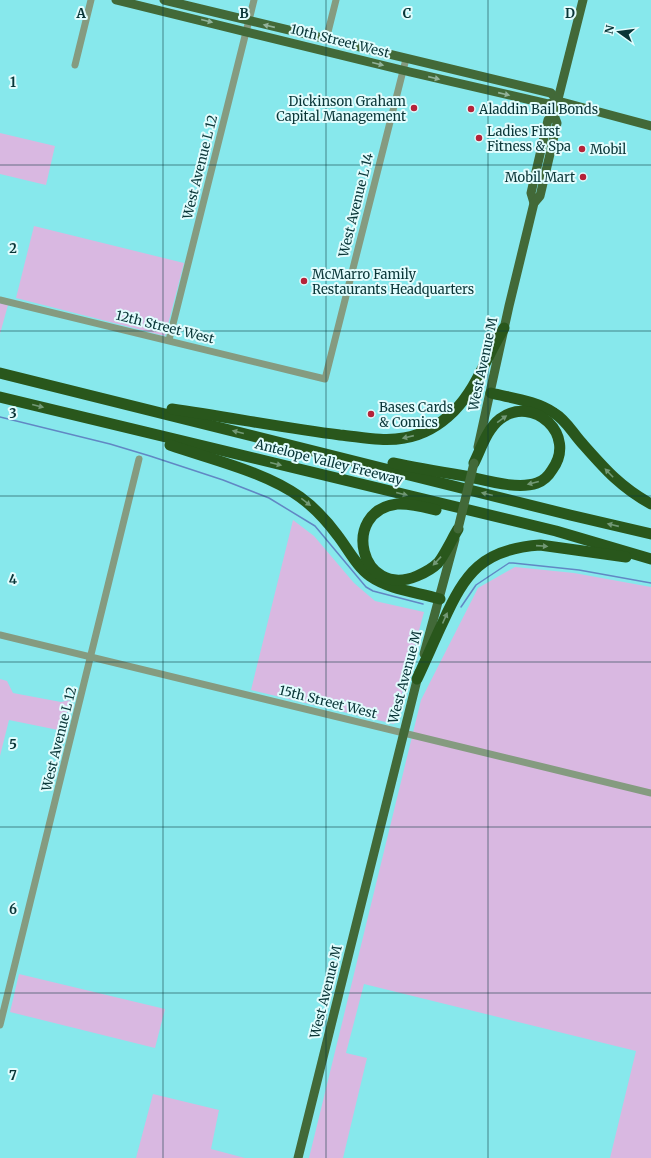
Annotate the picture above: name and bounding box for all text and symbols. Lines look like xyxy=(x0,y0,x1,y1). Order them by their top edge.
text: A xyxy=(75,5,86,22)
text: B xyxy=(239,5,249,22)
text: C xyxy=(403,5,412,22)
text: D xyxy=(565,5,575,22)
north arrow xyxy=(599,12,639,52)
one-way arrow xyxy=(201,19,213,25)
street label: 10th Street West xyxy=(289,20,391,62)
one-way arrow xyxy=(263,23,275,29)
text: N xyxy=(601,23,617,35)
one-way arrow xyxy=(373,61,385,67)
text: 1 xyxy=(10,74,16,91)
one-way arrow xyxy=(428,75,441,81)
one-way arrow xyxy=(498,92,510,98)
place label: Dickinson Graham Capital Management xyxy=(276,93,406,125)
place label: Aladdin Bail Bonds xyxy=(478,101,598,118)
marker: Dickinson Graham Capital Management xyxy=(409,103,419,113)
marker: Aladdin Bail Bonds xyxy=(466,104,476,114)
street label: West Avenue L 12 xyxy=(179,113,221,222)
place label: Ladies First Fitness & Spa xyxy=(487,123,571,155)
marker: Ladies First Fitness & Spa xyxy=(474,133,484,143)
place label: Mobil xyxy=(590,141,626,158)
marker: Mobil xyxy=(577,144,587,154)
street label: West Avenue L 14 xyxy=(335,151,377,260)
place label: Mobil Mart xyxy=(505,169,575,186)
marker: Mobil Mart xyxy=(578,172,588,182)
text: 2 xyxy=(9,240,17,257)
place label: McMarro Family Restaurants Headquarters xyxy=(312,266,474,298)
marker: McMarro Family Restaurants Headquarters xyxy=(299,276,309,286)
street label: 12th Street West xyxy=(114,307,216,347)
street label: West Avenue M xyxy=(465,315,501,413)
place label: Bases Cards & Comics xyxy=(379,399,453,431)
one-way arrow xyxy=(32,403,44,409)
text: 3 xyxy=(9,405,17,422)
marker: Bases Cards & Comics xyxy=(366,409,376,419)
one-way arrow xyxy=(496,415,507,423)
one-way arrow xyxy=(232,428,245,434)
one-way arrow xyxy=(402,434,414,440)
street label: Antelope Valley Freeway xyxy=(252,435,405,489)
one-way arrow xyxy=(270,461,282,467)
one-way arrow xyxy=(604,468,614,478)
one-way arrow xyxy=(527,481,539,487)
one-way arrow xyxy=(481,491,493,497)
one-way arrow xyxy=(396,492,409,498)
one-way arrow xyxy=(301,498,312,507)
one-way arrow xyxy=(607,521,619,527)
one-way arrow xyxy=(536,543,548,550)
one-way arrow xyxy=(432,556,442,566)
text: 4 xyxy=(9,571,18,588)
one-way arrow xyxy=(442,612,448,623)
street label: West Avenue M xyxy=(384,629,426,726)
street label: 15th Street West xyxy=(277,682,379,722)
street label: West Avenue L 12 xyxy=(38,685,80,794)
text: 5 xyxy=(9,736,17,753)
text: 6 xyxy=(9,901,17,918)
street label: West Avenue M xyxy=(306,944,346,1041)
text: 7 xyxy=(9,1067,17,1084)

